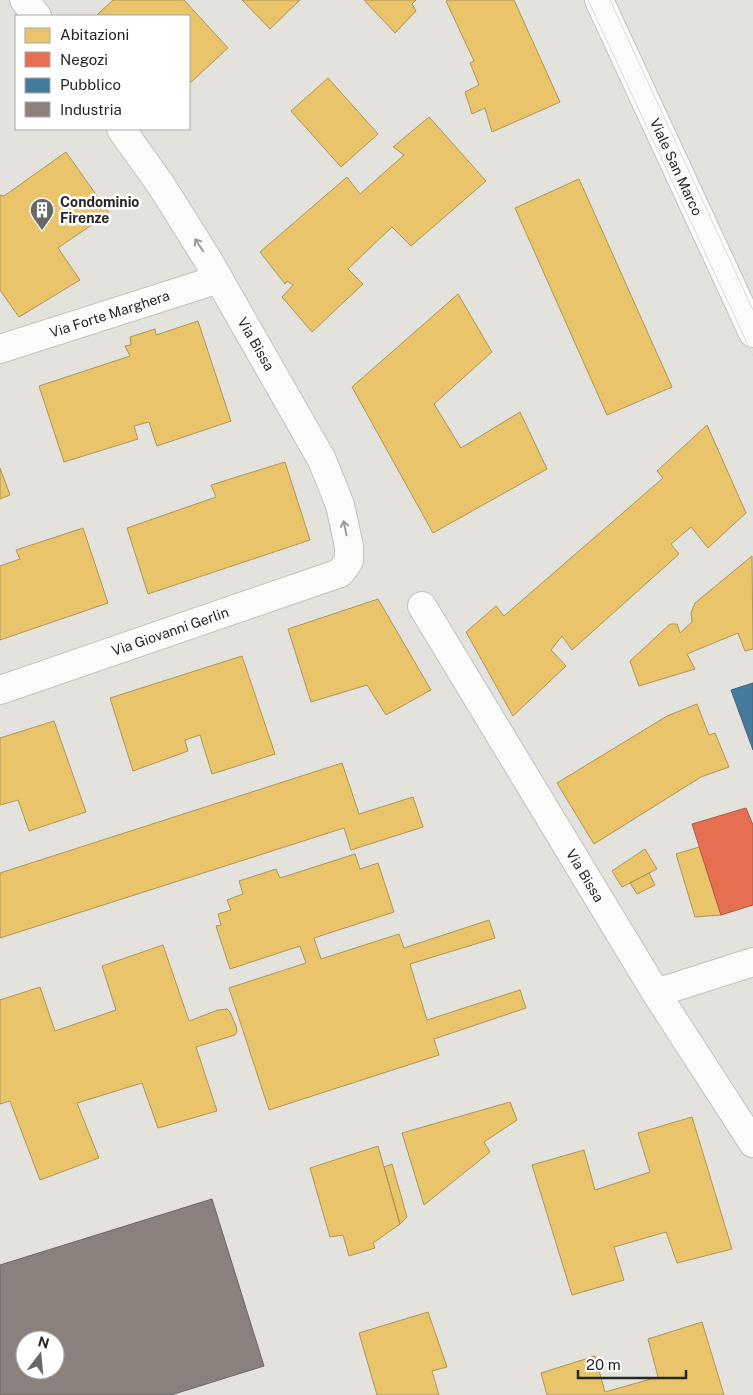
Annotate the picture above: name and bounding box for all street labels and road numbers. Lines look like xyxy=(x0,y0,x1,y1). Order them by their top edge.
street label: Viale San Marco xyxy=(647,116,706,218)
street label: Via Forte Marghera xyxy=(48,287,171,341)
street label: Via Bissa xyxy=(234,315,278,373)
street label: Via Giovanni Gerlin xyxy=(110,604,231,659)
street label: Via Bissa xyxy=(563,846,607,905)

